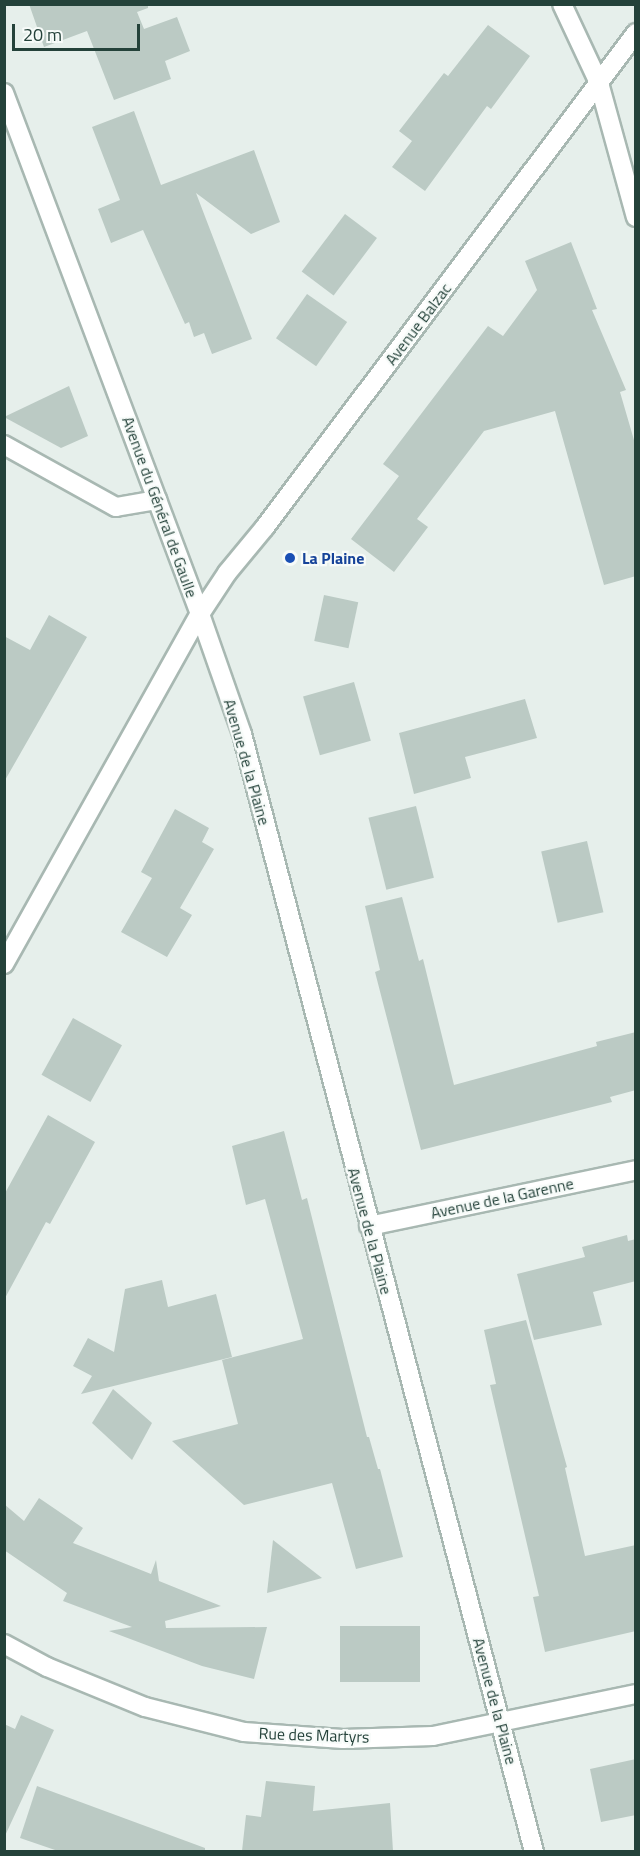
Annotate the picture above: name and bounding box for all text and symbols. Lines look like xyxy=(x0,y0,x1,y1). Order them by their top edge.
scale bar xyxy=(15,12,142,50)
text: 20 m xyxy=(23,21,62,48)
street label: Avenue Balzac xyxy=(381,279,455,369)
street label: Avenue du Général de Gaulle xyxy=(118,414,202,600)
place label: La Plaine xyxy=(302,548,364,568)
marker: La Plaine xyxy=(283,551,297,565)
street label: Avenue de la Plaine xyxy=(220,697,274,827)
street label: Avenue de la Plaine xyxy=(344,1166,396,1296)
street label: Avenue de la Garenne xyxy=(429,1173,575,1223)
street label: Avenue de la Plaine xyxy=(469,1636,521,1766)
street label: Rue des Martyrs xyxy=(258,1723,370,1747)

